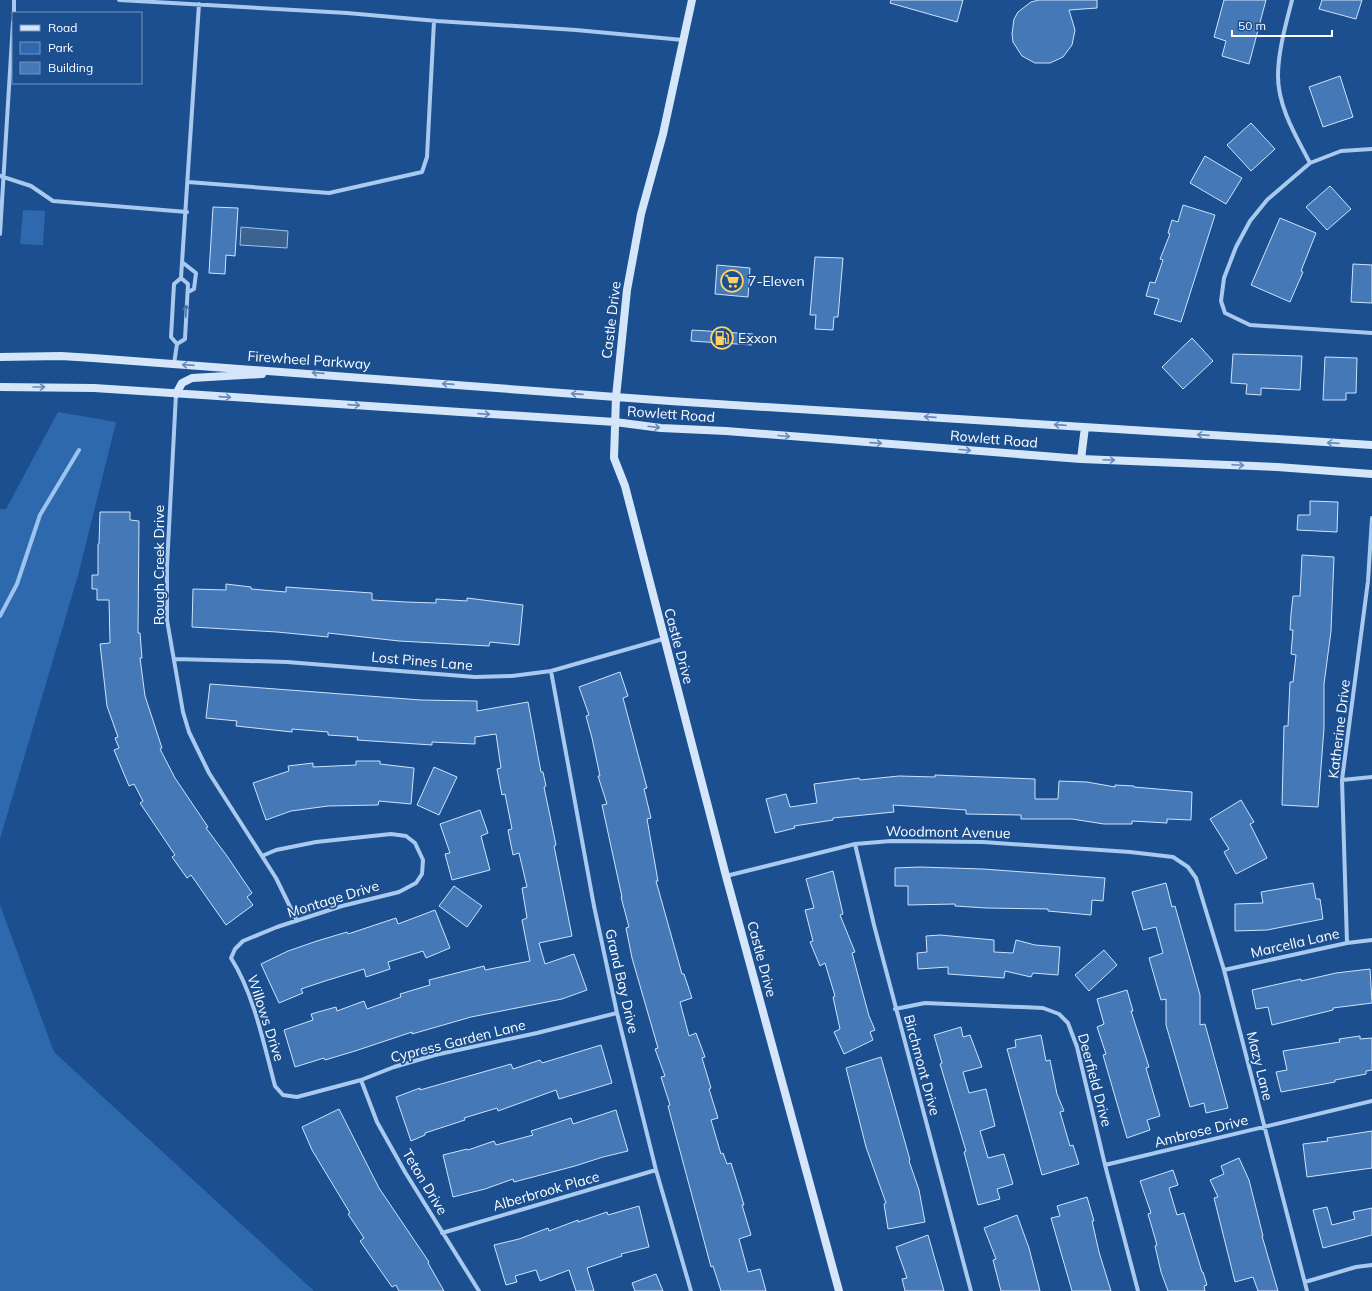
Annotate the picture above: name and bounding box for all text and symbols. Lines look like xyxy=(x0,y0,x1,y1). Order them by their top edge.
legend xyxy=(12,12,142,84)
scale bar xyxy=(1232,12,1332,38)
text: 50 m xyxy=(1238,18,1266,33)
text: Road xyxy=(48,20,77,35)
text: Park xyxy=(48,40,74,55)
text: Building xyxy=(48,60,93,75)
supermarket icon: 7-Eleven xyxy=(719,268,745,294)
place label: 7-Eleven xyxy=(748,272,805,290)
street label: Castle Drive xyxy=(597,280,625,360)
one-way arrow xyxy=(183,305,190,318)
fuel station icon: Exxon xyxy=(709,325,735,351)
place label: Exxon xyxy=(738,329,777,347)
street label: Firewheel Parkway xyxy=(247,347,372,373)
one-way arrow xyxy=(182,361,195,368)
one-way arrow xyxy=(312,370,325,377)
one-way arrow xyxy=(442,380,455,387)
one-way arrow xyxy=(32,383,45,391)
one-way arrow xyxy=(571,390,584,397)
one-way arrow xyxy=(218,393,231,400)
one-way arrow xyxy=(347,402,360,409)
street label: Rowlett Road xyxy=(626,402,716,426)
one-way arrow xyxy=(477,410,490,417)
one-way arrow xyxy=(924,414,937,421)
one-way arrow xyxy=(1054,422,1067,429)
one-way arrow xyxy=(647,423,660,431)
street label: Rowlett Road xyxy=(949,426,1039,452)
one-way arrow xyxy=(1197,431,1210,438)
one-way arrow xyxy=(777,432,790,439)
one-way arrow xyxy=(869,439,882,446)
one-way arrow xyxy=(1327,439,1340,446)
one-way arrow xyxy=(958,446,971,453)
one-way arrow xyxy=(1102,456,1115,464)
one-way arrow xyxy=(1231,462,1244,469)
street label: Rough Creek Drive xyxy=(150,505,168,625)
street label: Castle Drive xyxy=(660,606,698,686)
street label: Lost Pines Lane xyxy=(371,648,473,674)
street label: Katherine Drive xyxy=(1324,678,1354,780)
street label: Woodmont Avenue xyxy=(885,822,1011,842)
street label: Montage Drive xyxy=(285,876,381,922)
street label: Castle Drive xyxy=(743,919,781,999)
street label: Marcella Lane xyxy=(1249,924,1341,962)
street label: Grand Bay Drive xyxy=(601,927,643,1035)
street label: Willows Drive xyxy=(244,972,288,1064)
street label: Birchmont Drive xyxy=(900,1013,944,1117)
street label: Cypress Garden Lane xyxy=(389,1016,527,1066)
street label: Mazy Lane xyxy=(1243,1030,1277,1102)
street label: Deerfield Drive xyxy=(1074,1031,1116,1129)
street label: Ambrose Drive xyxy=(1152,1111,1250,1151)
street label: Teton Drive xyxy=(398,1146,452,1218)
street label: Alberbrook Place xyxy=(491,1167,601,1215)

